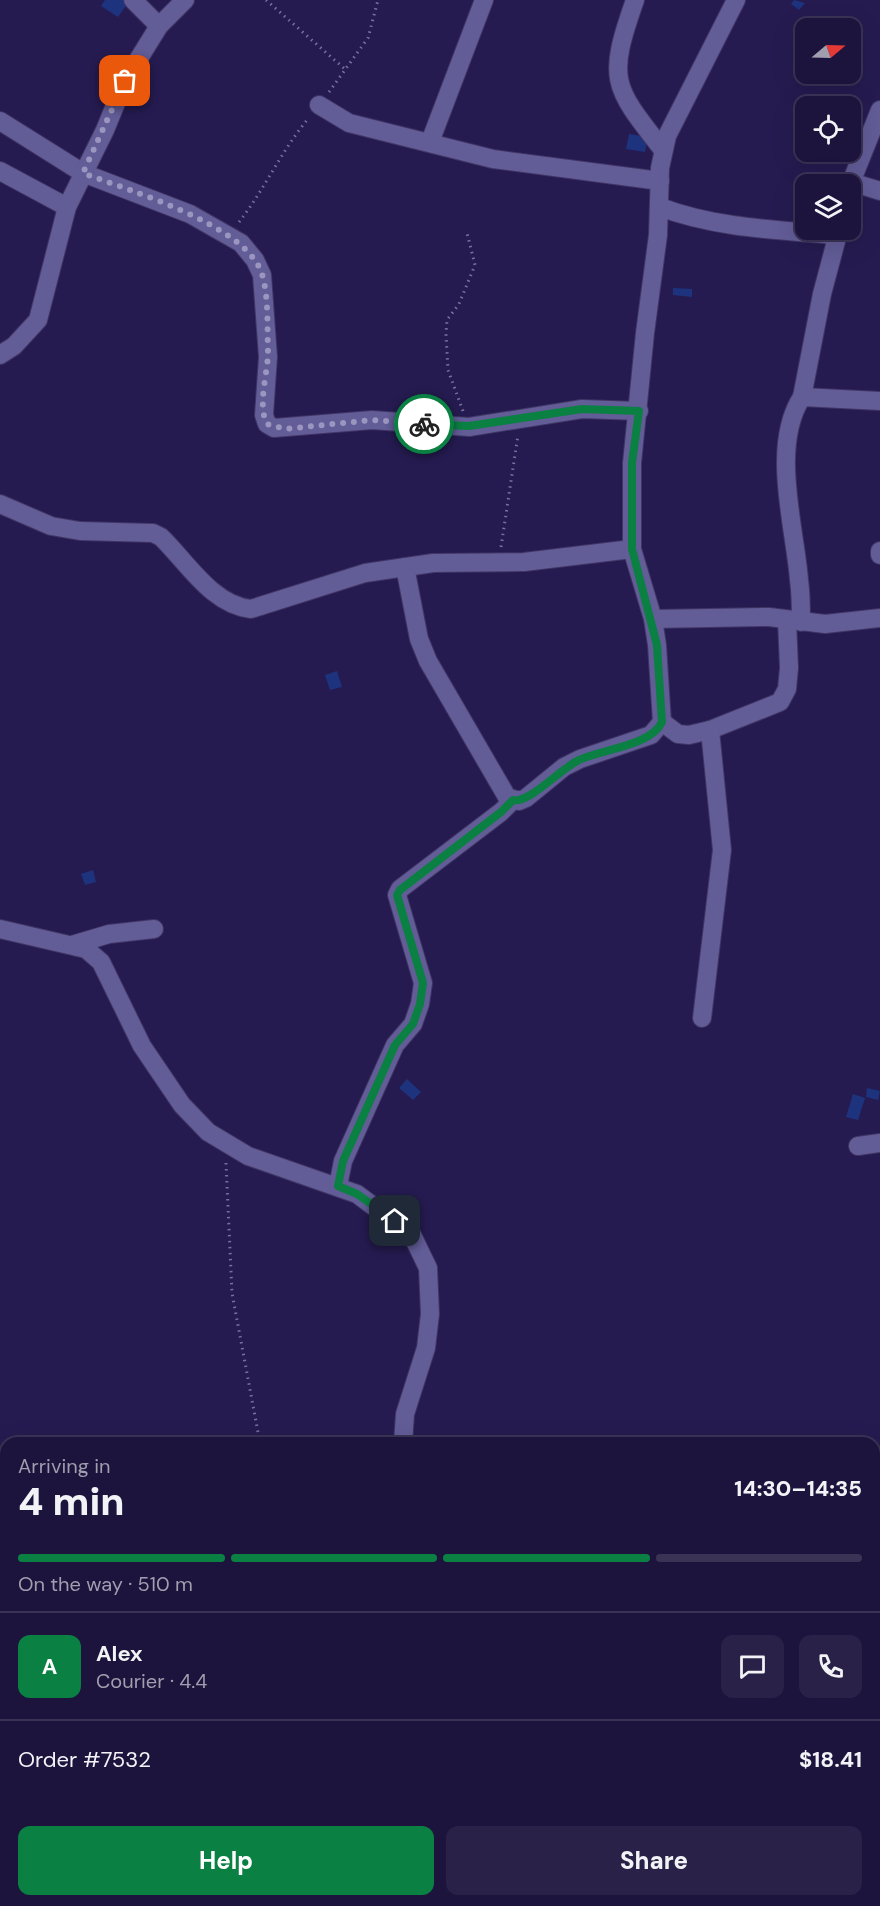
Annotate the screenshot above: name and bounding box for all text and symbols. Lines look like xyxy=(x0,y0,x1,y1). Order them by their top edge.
north arrow xyxy=(795,18,861,84)
map controls xyxy=(795,18,861,240)
pin xyxy=(99,55,150,106)
icon: bag xyxy=(108,64,141,97)
button: locate xyxy=(795,96,861,162)
button: layers xyxy=(795,174,861,240)
courier xyxy=(394,394,454,454)
icon: bike xyxy=(408,408,441,441)
pin xyxy=(369,1195,420,1246)
icon: home xyxy=(378,1204,411,1237)
text: Arriving in xyxy=(18,1453,110,1479)
text: 14:30–14:35 xyxy=(734,1474,862,1503)
text: 4 min xyxy=(18,1476,125,1527)
text: On the way · 510 m xyxy=(18,1571,193,1597)
button: chat xyxy=(721,1635,784,1698)
button: phone xyxy=(799,1635,862,1698)
text: Alex xyxy=(96,1639,143,1668)
text: A xyxy=(42,1652,57,1681)
text: Courier · 4.4 xyxy=(96,1668,207,1694)
text: Order #7532 xyxy=(18,1745,151,1774)
text: $18.41 xyxy=(799,1745,862,1774)
button: Help xyxy=(18,1826,434,1895)
button: Share xyxy=(446,1826,862,1895)

